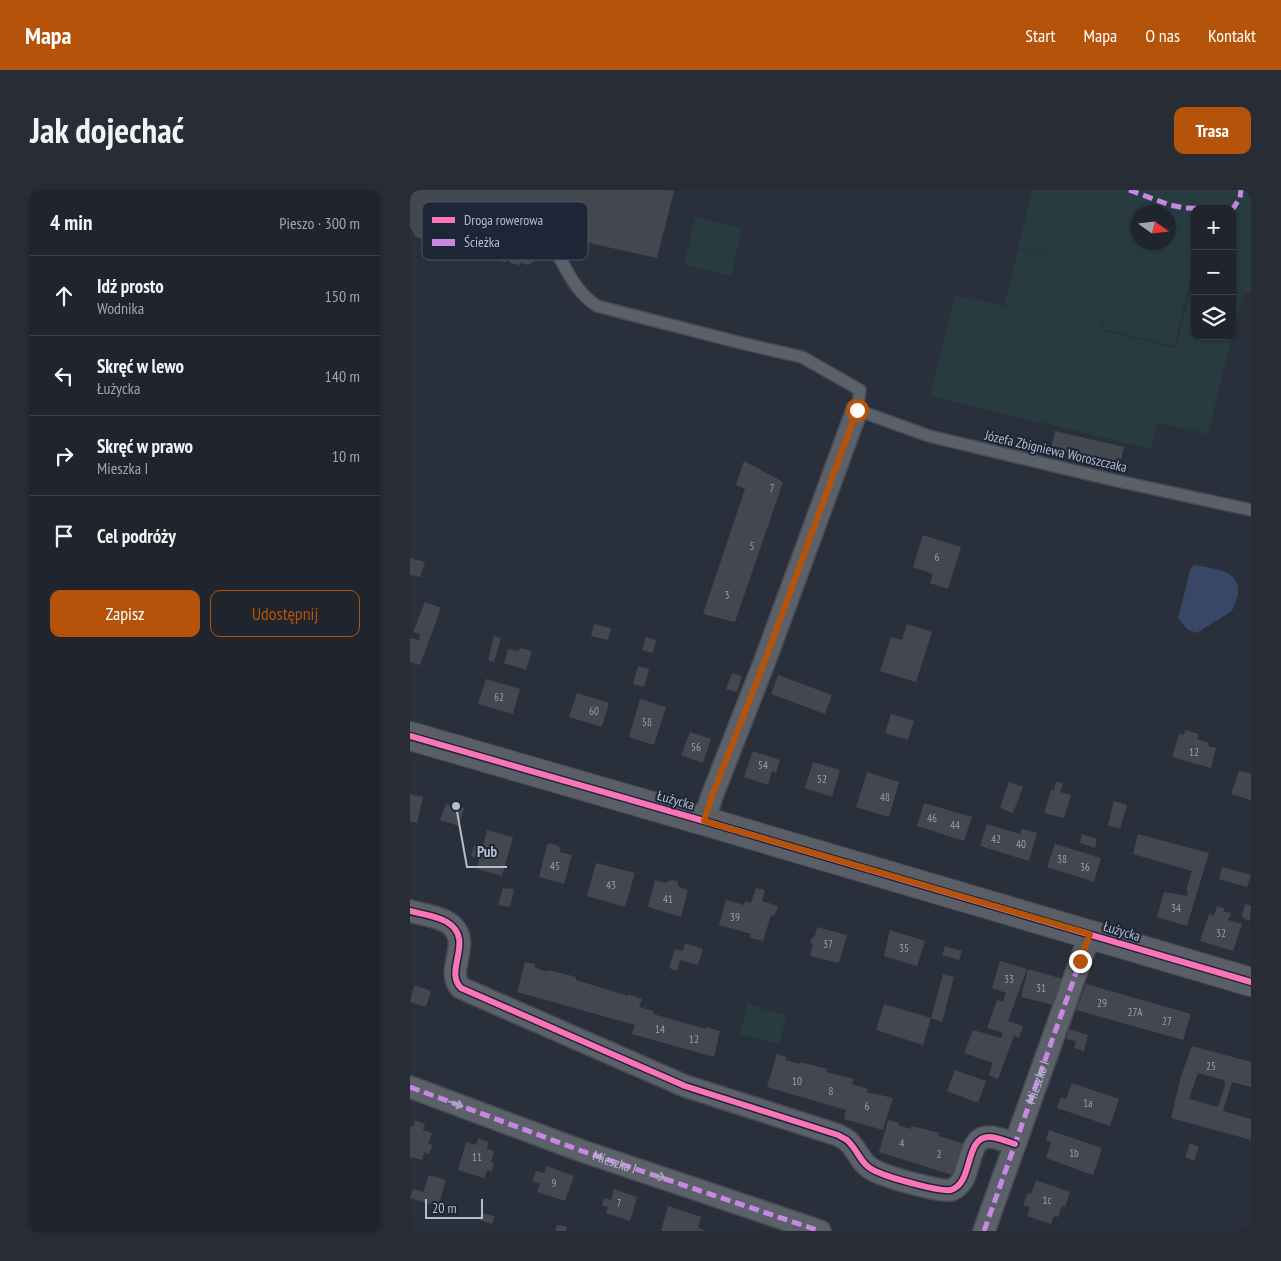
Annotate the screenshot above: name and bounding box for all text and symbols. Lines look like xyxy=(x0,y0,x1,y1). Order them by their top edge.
text: Mapa xyxy=(25,20,72,51)
text: Start xyxy=(1025,24,1055,47)
text: Mapa xyxy=(1083,24,1117,47)
text: O nas xyxy=(1145,24,1180,47)
text: Kontakt xyxy=(1208,24,1256,47)
text: Jak dojechać xyxy=(30,107,184,153)
button: Trasa xyxy=(1174,107,1251,154)
legend xyxy=(422,202,588,260)
north arrow xyxy=(1131,205,1176,250)
map controls xyxy=(1191,205,1236,340)
button: + xyxy=(1191,205,1236,250)
text: 4 min xyxy=(50,209,92,236)
text: Droga rowerowa xyxy=(464,211,543,229)
text: Pieszo · 300 m xyxy=(279,213,360,233)
text: Ścieżka xyxy=(464,233,500,251)
button: − xyxy=(1191,250,1236,295)
text: Idź prosto xyxy=(97,274,164,298)
icon: ahead xyxy=(50,282,78,310)
text: 150 m xyxy=(325,286,360,306)
button: layers xyxy=(1191,295,1236,340)
text: Wodnika xyxy=(97,298,144,318)
text: Skręć w lewo xyxy=(97,354,184,378)
icon: left xyxy=(50,362,78,390)
text: 140 m xyxy=(325,366,360,386)
text: Łużycka xyxy=(97,378,140,398)
route start xyxy=(846,399,869,422)
street label: Józefa Zbigniewa Woroszczaka xyxy=(982,426,1129,476)
text: Skręć w prawo xyxy=(97,434,193,458)
icon: right xyxy=(50,442,78,470)
text: 10 m xyxy=(332,446,360,466)
text: Mieszka I xyxy=(97,458,148,478)
house number: 7 xyxy=(770,481,775,495)
icon: arrive xyxy=(50,522,78,550)
text: Cel podróży xyxy=(97,524,176,548)
house number: 5 xyxy=(750,539,755,553)
house number: 6 xyxy=(935,550,940,564)
house number: 3 xyxy=(725,588,730,602)
button: Zapisz xyxy=(50,590,200,637)
button: Udostępnij xyxy=(210,590,360,637)
house number: 62 xyxy=(494,690,504,704)
house number: 60 xyxy=(589,704,599,718)
house number: 58 xyxy=(642,715,652,729)
house number: 56 xyxy=(691,740,701,754)
house number: 12 xyxy=(1189,745,1199,759)
house number: 54 xyxy=(758,758,768,772)
house number: 52 xyxy=(817,772,827,786)
street label: Łużycka xyxy=(655,786,697,814)
house number: 48 xyxy=(880,790,890,804)
house number: 46 xyxy=(927,811,937,825)
house number: 44 xyxy=(950,818,960,832)
house number: 42 xyxy=(991,832,1001,846)
callout: Pub xyxy=(467,837,507,867)
house number: 40 xyxy=(1016,837,1026,851)
text: Pub xyxy=(477,842,497,861)
house number: 38 xyxy=(1057,852,1067,866)
house number: 45 xyxy=(550,859,560,873)
house number: 36 xyxy=(1080,860,1090,874)
house number: 43 xyxy=(606,878,616,892)
house number: 41 xyxy=(663,892,673,906)
house number: 34 xyxy=(1171,901,1181,915)
house number: 39 xyxy=(730,910,740,924)
street label: Łużycka xyxy=(1101,917,1143,945)
house number: 32 xyxy=(1216,926,1226,940)
house number: 37 xyxy=(823,937,833,951)
house number: 35 xyxy=(899,941,909,955)
route end xyxy=(1069,950,1092,973)
house number: 33 xyxy=(1004,972,1014,986)
house number: 31 xyxy=(1036,981,1046,995)
house number: 29 xyxy=(1097,996,1107,1010)
house number: 27A xyxy=(1128,1005,1143,1019)
house number: 27 xyxy=(1162,1014,1172,1028)
house number: 14 xyxy=(655,1022,665,1036)
house number: 12 xyxy=(689,1032,699,1046)
street label: Mieszka I xyxy=(1021,1058,1053,1106)
house number: 25 xyxy=(1206,1059,1216,1073)
house number: 10 xyxy=(792,1074,802,1088)
house number: 8 xyxy=(829,1084,834,1098)
house number: 1a xyxy=(1083,1096,1093,1110)
house number: 6 xyxy=(865,1099,870,1113)
one-way arrow xyxy=(448,1100,463,1109)
house number: 4 xyxy=(900,1136,905,1150)
street label: Mieszka I xyxy=(591,1146,639,1178)
house number: 1b xyxy=(1069,1146,1079,1160)
house number: 2 xyxy=(937,1147,942,1161)
house number: 11 xyxy=(472,1150,482,1164)
one-way arrow xyxy=(650,1172,666,1181)
house number: 9 xyxy=(552,1176,557,1190)
house number: 1c xyxy=(1043,1193,1052,1207)
scale bar xyxy=(425,1196,482,1219)
house number: 7 xyxy=(617,1196,622,1210)
text: 20 m xyxy=(432,1199,457,1217)

